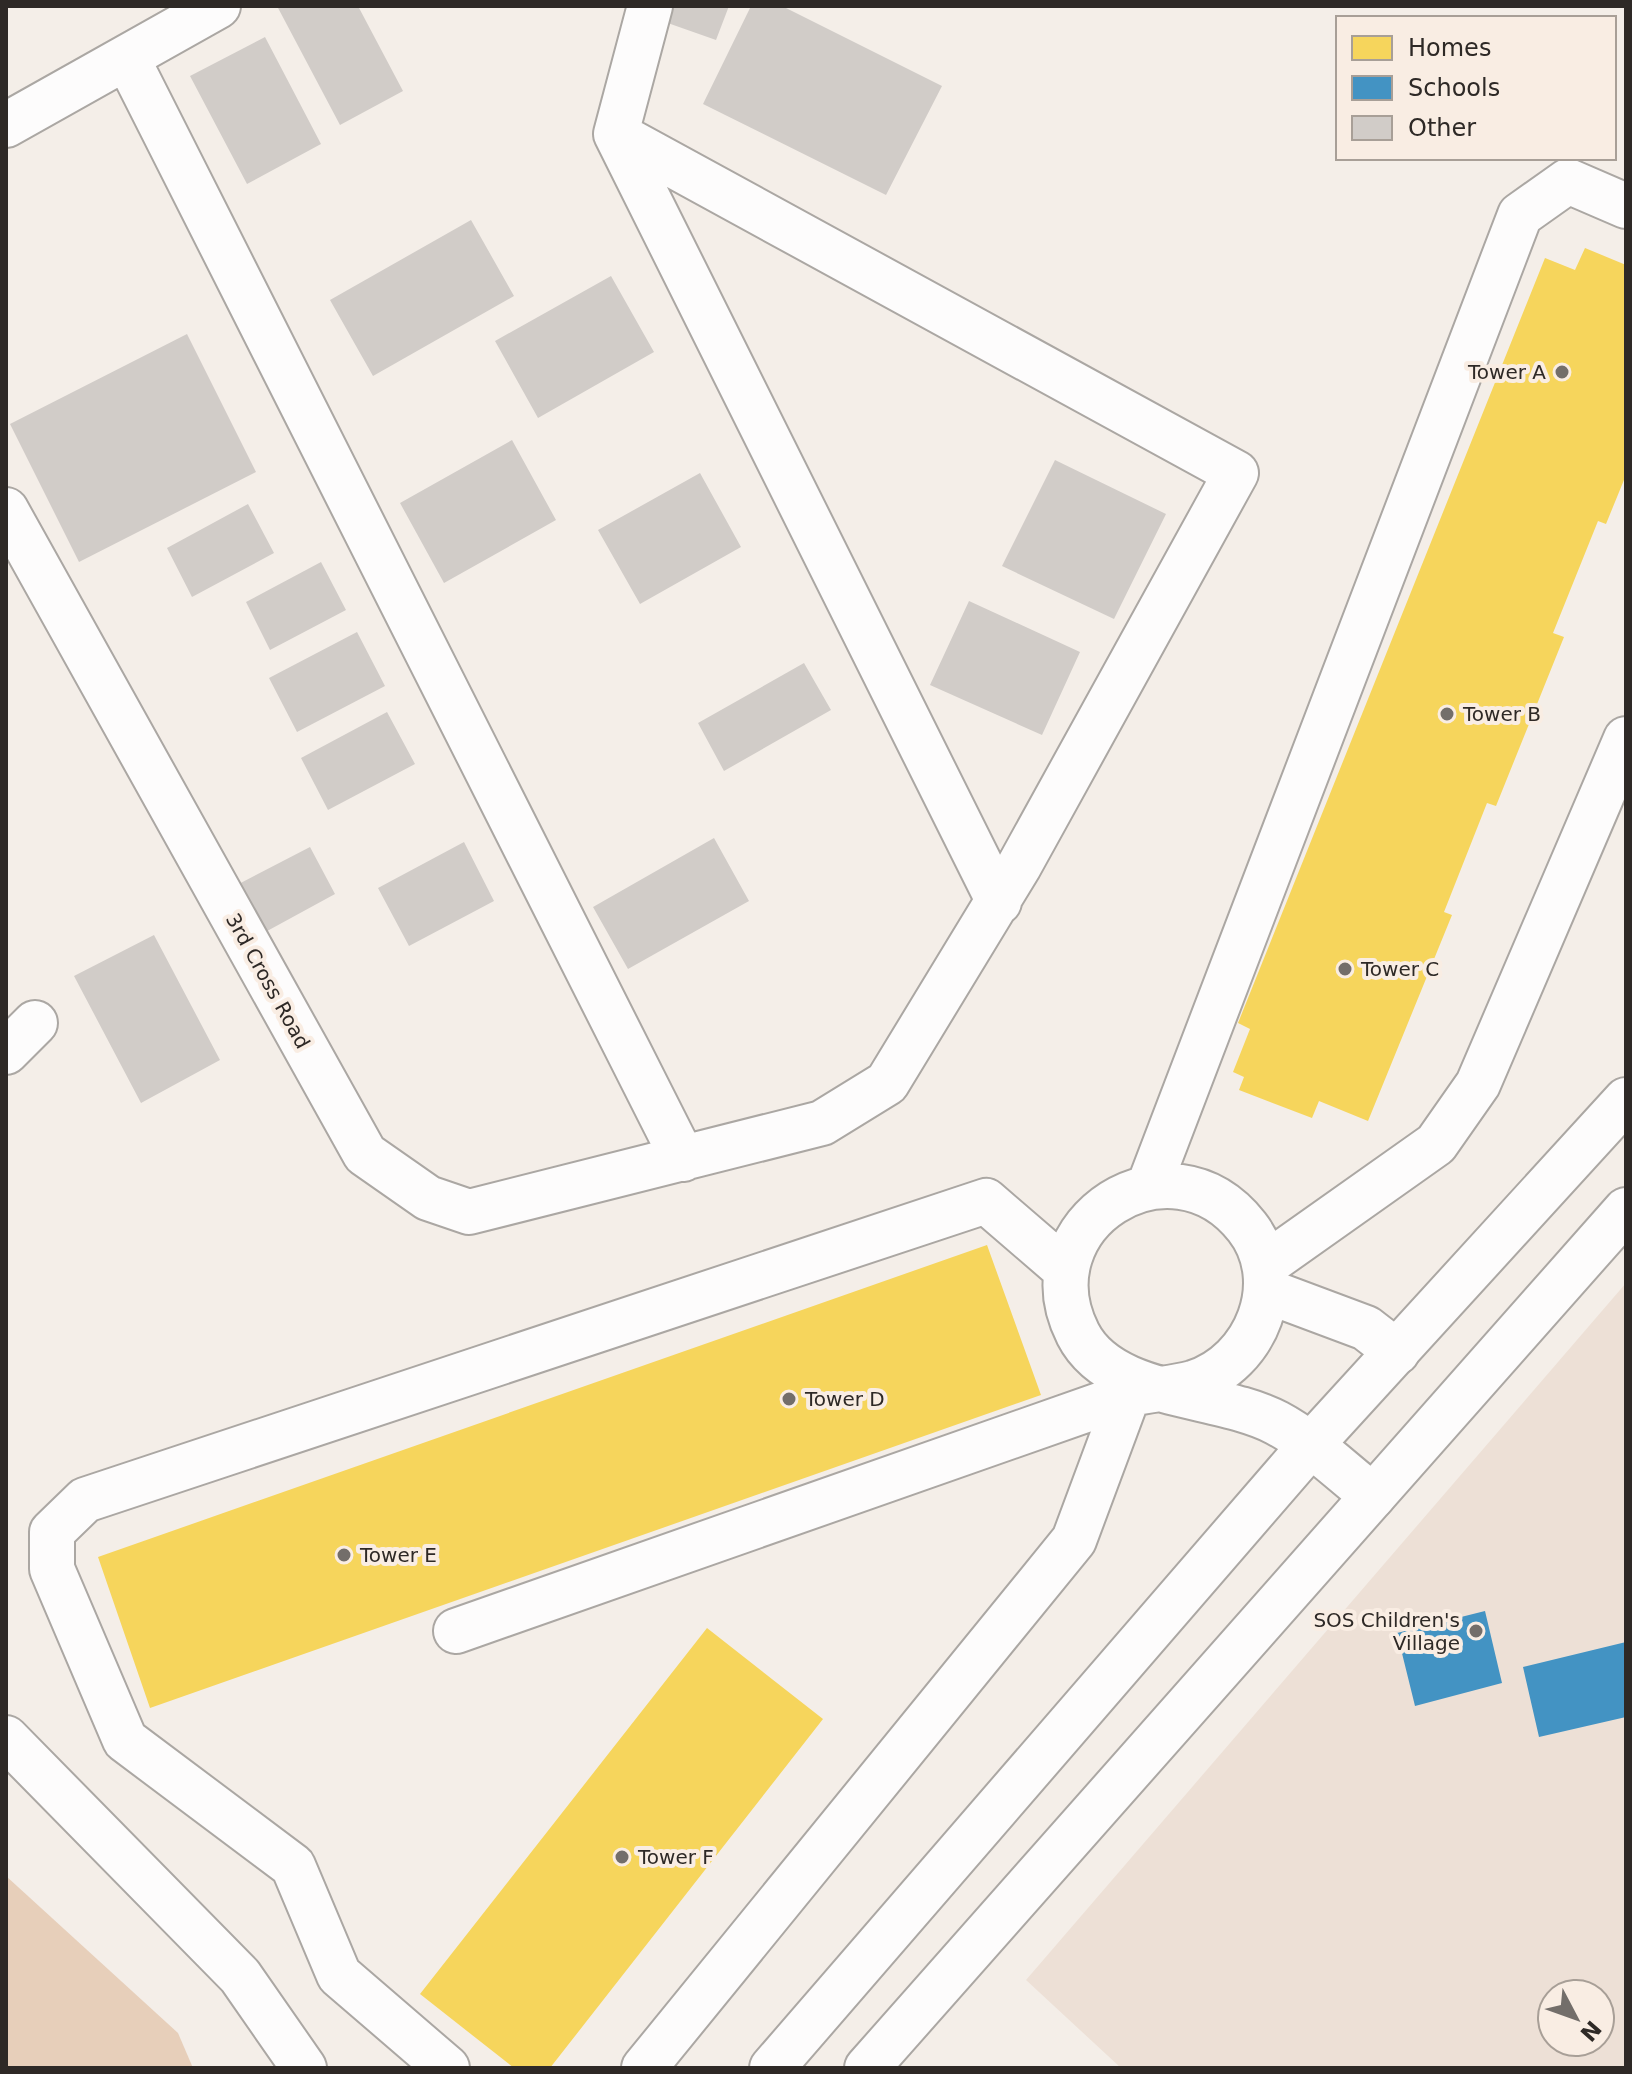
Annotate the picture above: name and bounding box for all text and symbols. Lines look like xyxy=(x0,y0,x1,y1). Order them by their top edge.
legend xyxy=(1336,16,1616,160)
text: Homes xyxy=(1408,34,1491,62)
text: Schools xyxy=(1408,74,1500,102)
text: Other xyxy=(1408,114,1476,142)
place label: Tower A xyxy=(1467,360,1546,384)
marker: Tower A xyxy=(1553,363,1571,381)
place label: Tower B xyxy=(1462,702,1541,726)
marker: Tower B xyxy=(1438,705,1456,723)
street label: 3rd Cross Road xyxy=(221,909,315,1053)
place label: Tower C xyxy=(1360,957,1439,981)
marker: Tower C xyxy=(1336,960,1354,978)
place label: Tower D xyxy=(804,1387,885,1411)
marker: Tower D xyxy=(780,1390,798,1408)
place label: Tower E xyxy=(359,1543,437,1567)
marker: Tower E xyxy=(335,1546,353,1564)
place label: SOS Children's Village xyxy=(1313,1608,1460,1655)
marker: SOS Children's Village xyxy=(1467,1622,1485,1640)
place label: Tower F xyxy=(637,1845,714,1869)
marker: Tower F xyxy=(613,1848,631,1866)
north arrow xyxy=(1536,1978,1616,2058)
text: N xyxy=(1575,2016,1606,2046)

